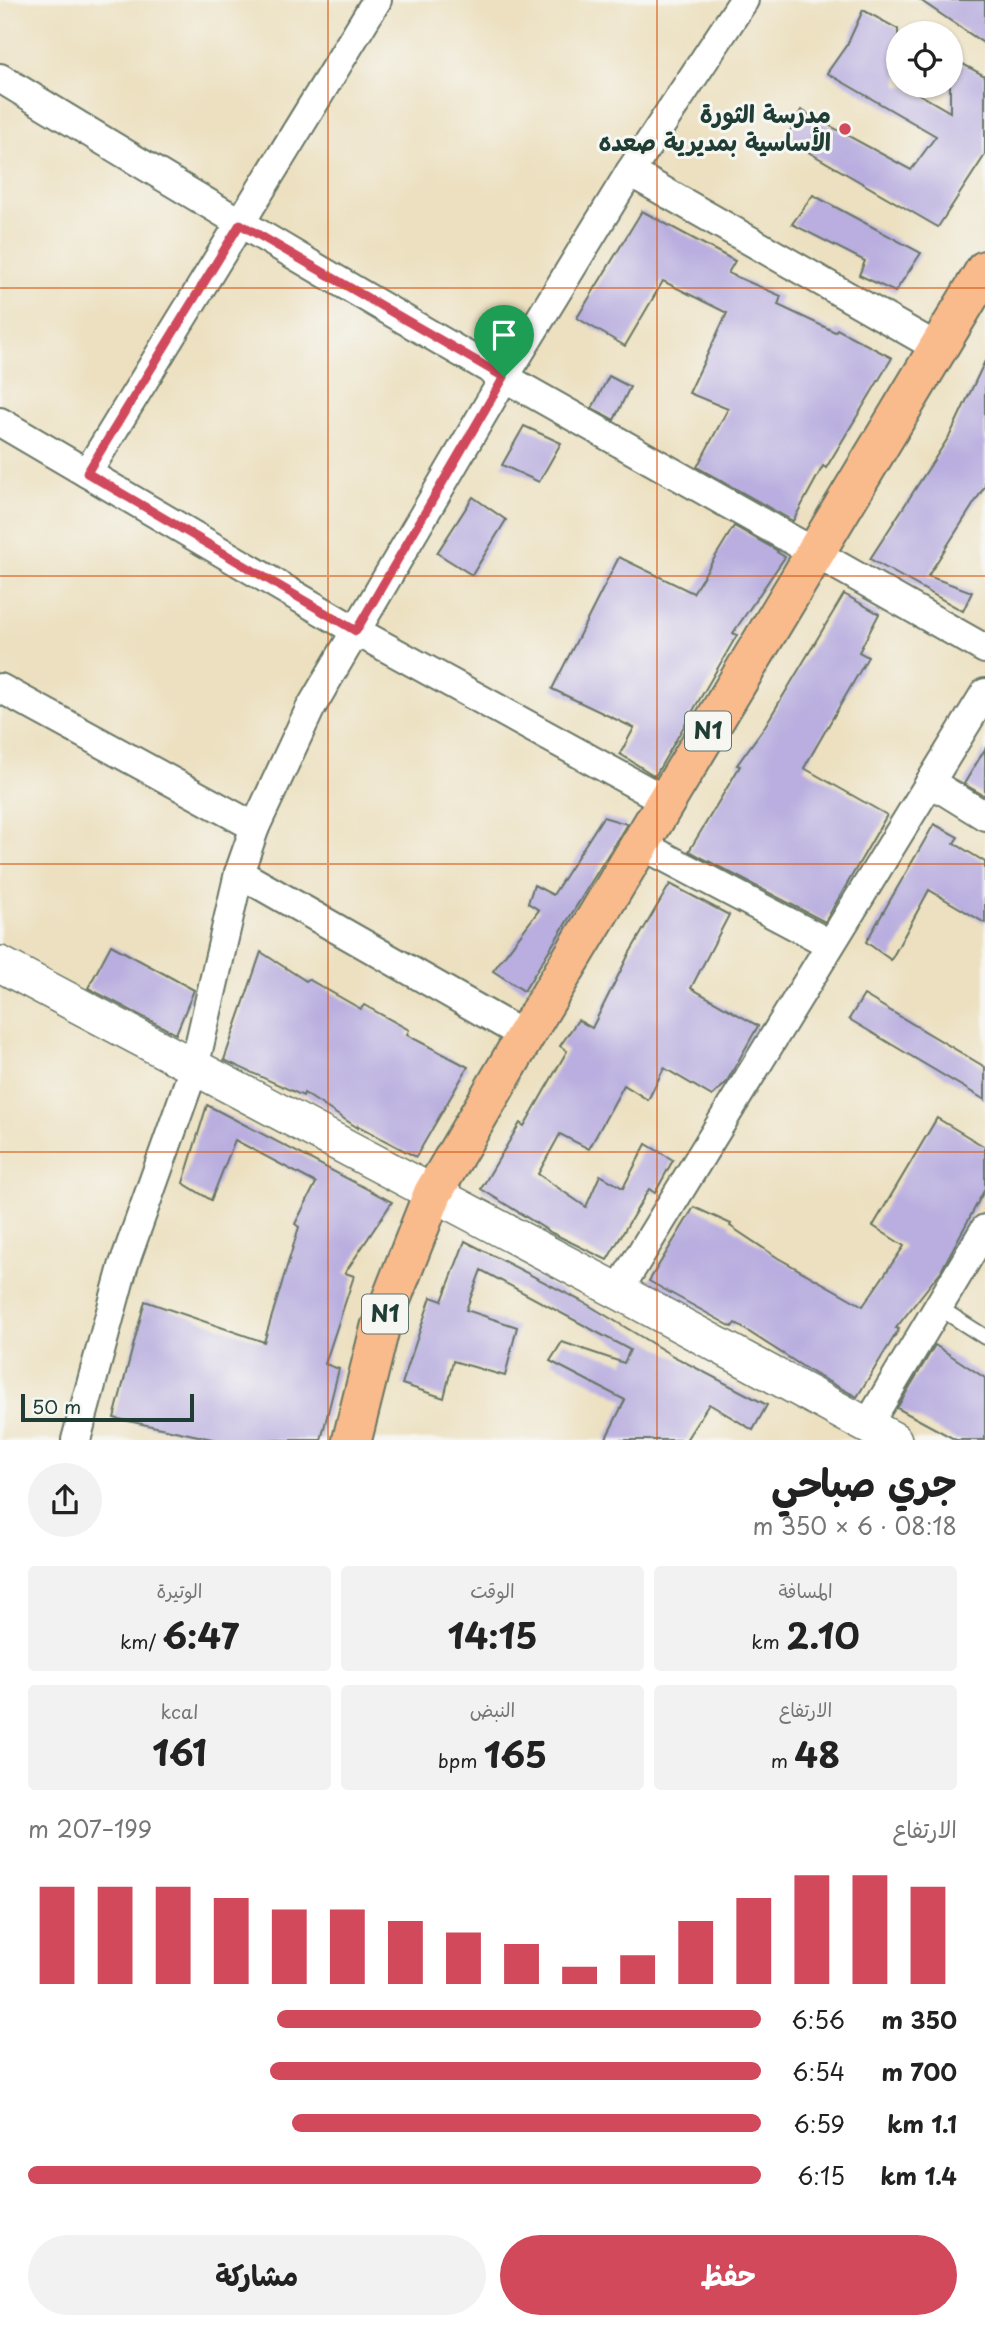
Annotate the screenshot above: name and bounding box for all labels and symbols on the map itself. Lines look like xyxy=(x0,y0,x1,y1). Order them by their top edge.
place label: مدرسة الثورة الأساسية بمديرية صعده xyxy=(598,95,831,159)
marker: مدرسة الثورة الأساسية بمديرية صعده xyxy=(837,121,853,137)
pin xyxy=(474,305,534,377)
road number: N1 xyxy=(685,712,731,750)
road number: N1 xyxy=(362,1294,408,1334)
scale bar xyxy=(21,1391,194,1423)

